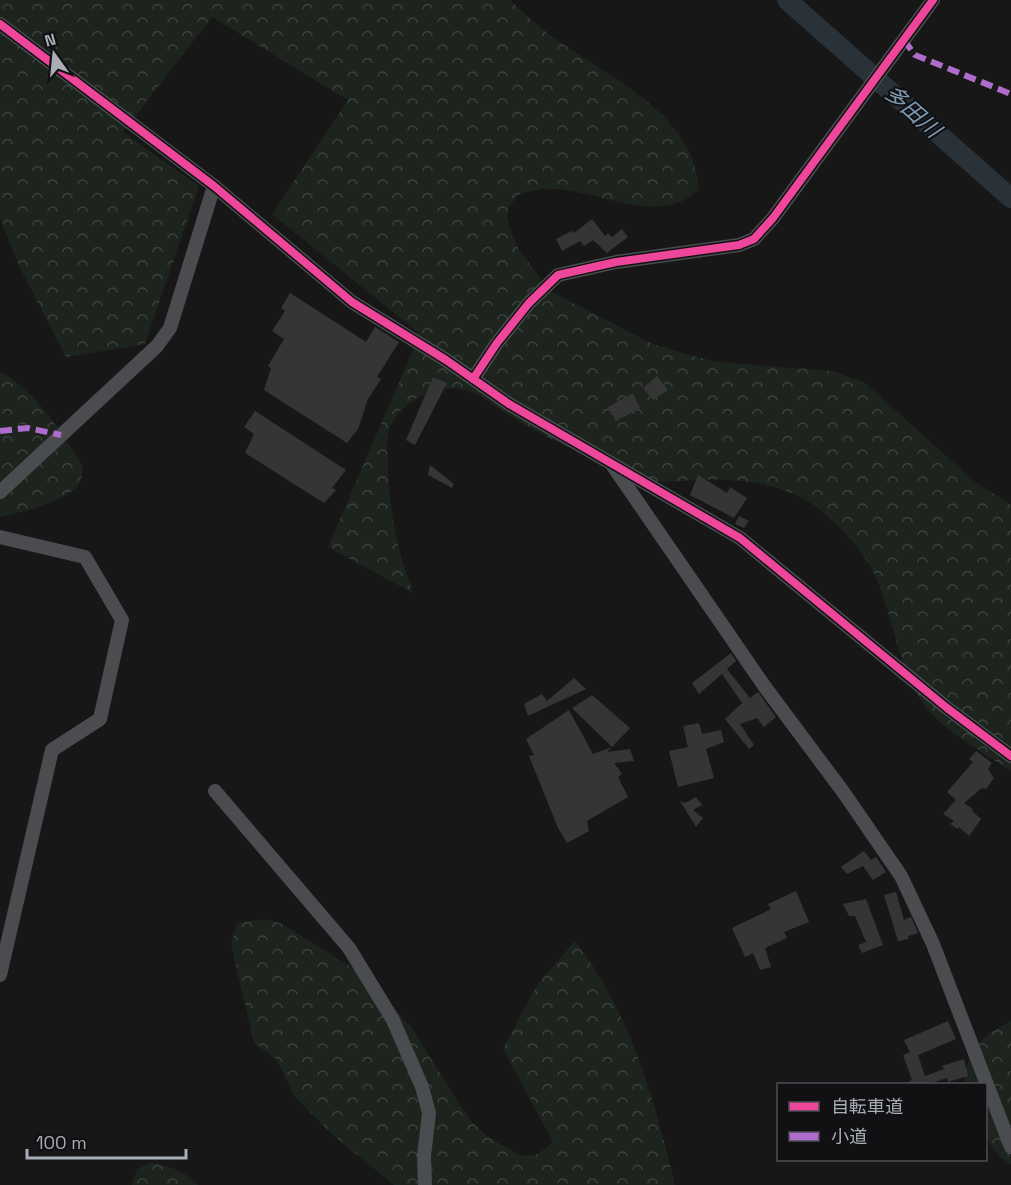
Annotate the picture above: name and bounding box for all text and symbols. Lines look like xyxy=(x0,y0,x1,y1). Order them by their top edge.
north arrow xyxy=(24,24,84,84)
text: N xyxy=(42,28,58,52)
water label: 多田川 xyxy=(879,79,948,145)
legend xyxy=(777,1083,987,1161)
text: 自転車道 xyxy=(831,1095,903,1118)
scale bar xyxy=(27,1122,186,1160)
text: 小道 xyxy=(831,1125,867,1148)
text: 100 m xyxy=(36,1131,87,1154)

